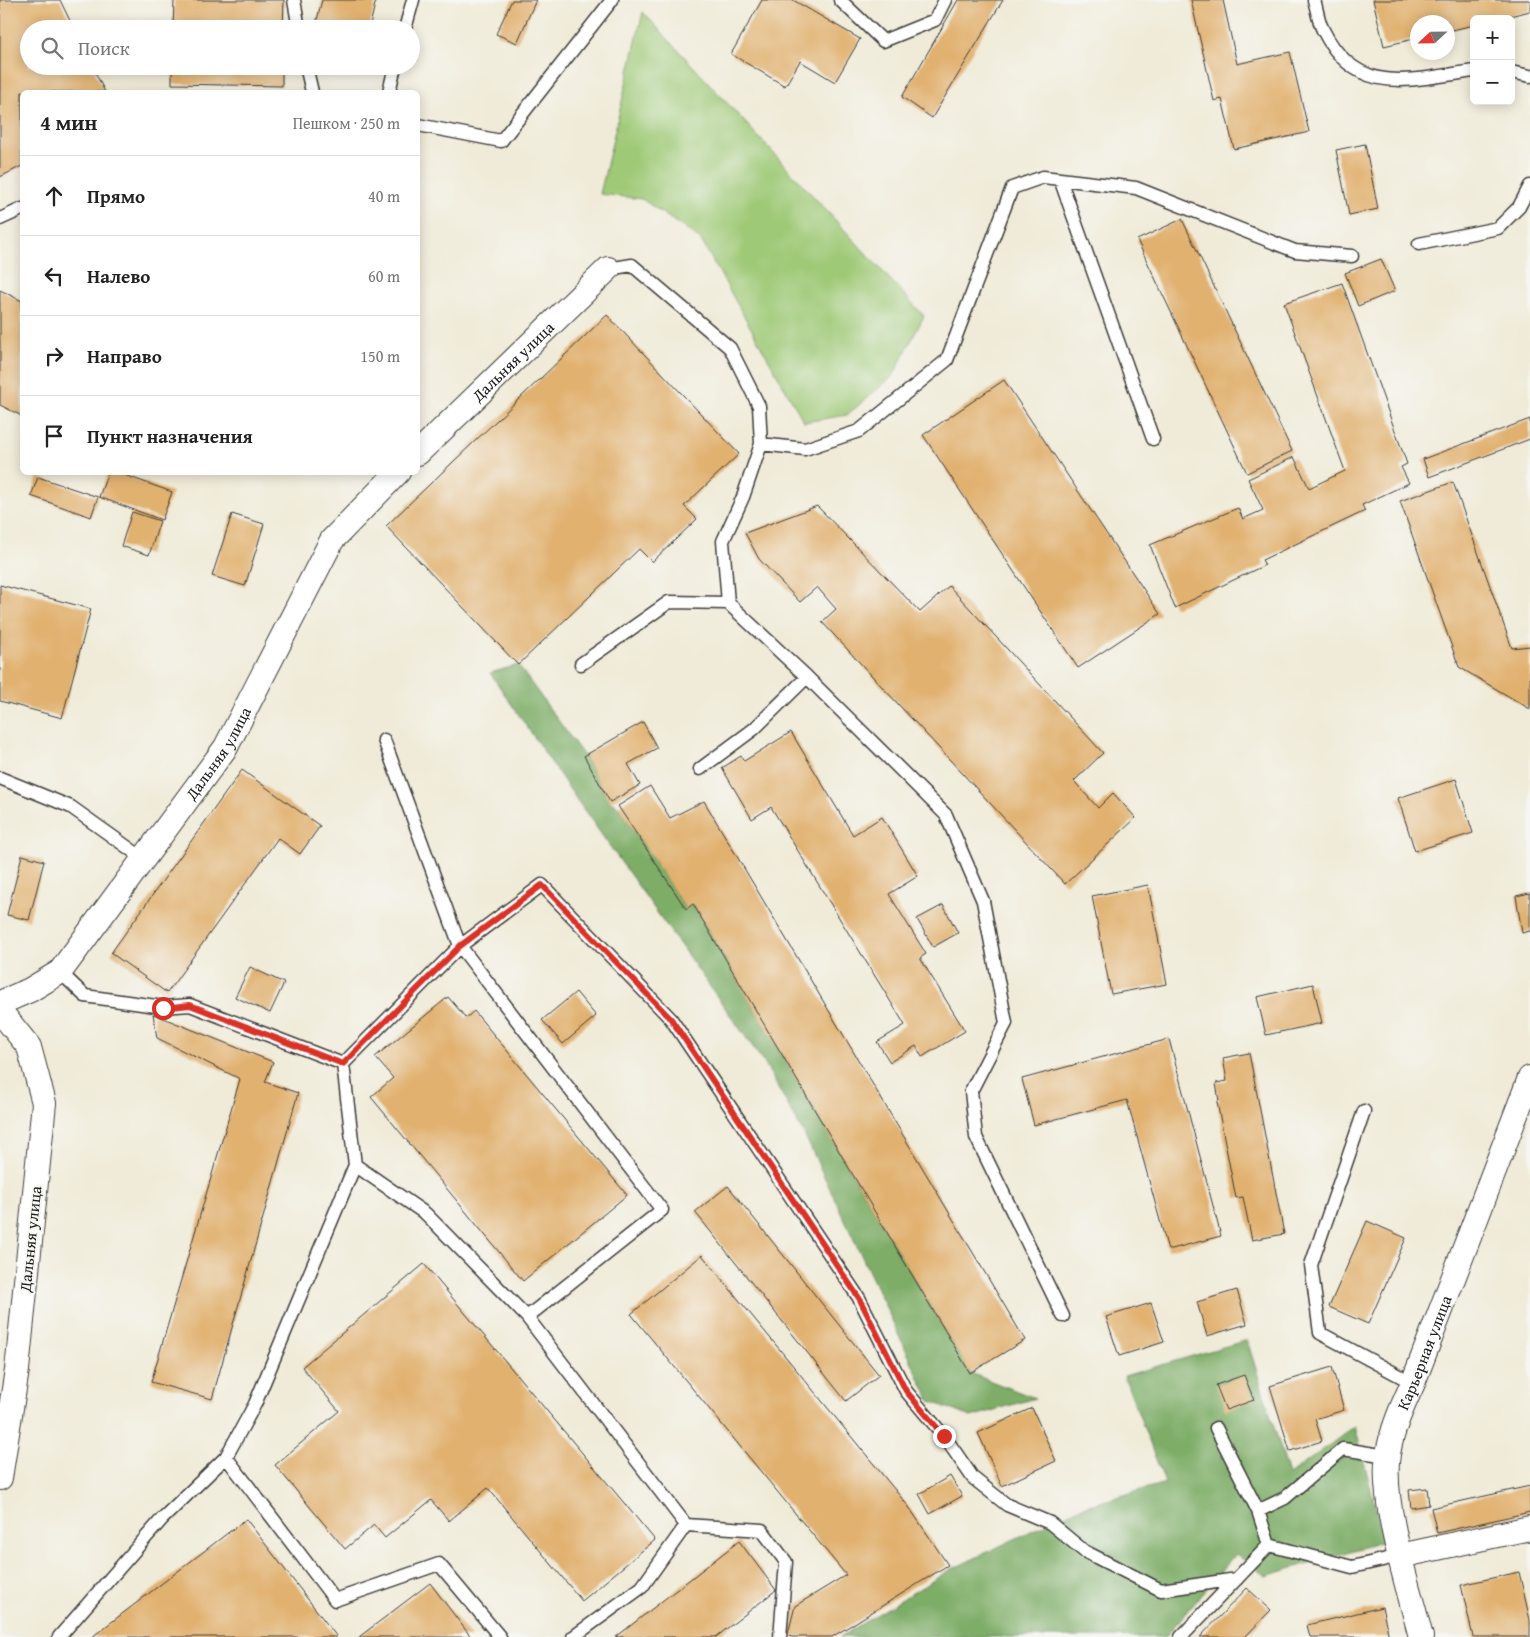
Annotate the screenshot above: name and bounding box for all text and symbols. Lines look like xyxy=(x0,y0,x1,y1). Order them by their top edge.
north arrow xyxy=(1410,15,1455,60)
map controls xyxy=(1470,15,1515,105)
button: + xyxy=(1470,15,1515,60)
search box xyxy=(20,20,420,75)
icon: search xyxy=(38,34,66,62)
text: Поиск xyxy=(78,34,130,62)
button: − xyxy=(1470,60,1515,105)
text: 4 мин xyxy=(40,107,97,138)
text: Пешком · 250 m xyxy=(293,111,400,135)
icon: ahead xyxy=(40,182,68,210)
text: Прямо xyxy=(87,182,145,210)
text: 40 m xyxy=(368,184,400,208)
icon: left xyxy=(40,262,68,290)
text: Налево xyxy=(87,262,150,290)
text: 60 m xyxy=(368,264,400,288)
street label: Дальняя улица xyxy=(466,315,560,408)
icon: right xyxy=(40,342,68,370)
text: Направо xyxy=(87,342,162,370)
text: 150 m xyxy=(360,344,400,368)
icon: arrive xyxy=(40,422,68,450)
text: Пункт назначения xyxy=(87,422,253,450)
street label: Дальняя улица xyxy=(179,702,257,805)
route start xyxy=(152,997,175,1020)
street label: Дальняя улица xyxy=(12,1184,48,1294)
street label: Карьерная улица xyxy=(1390,1291,1458,1414)
route end xyxy=(933,1425,956,1448)

